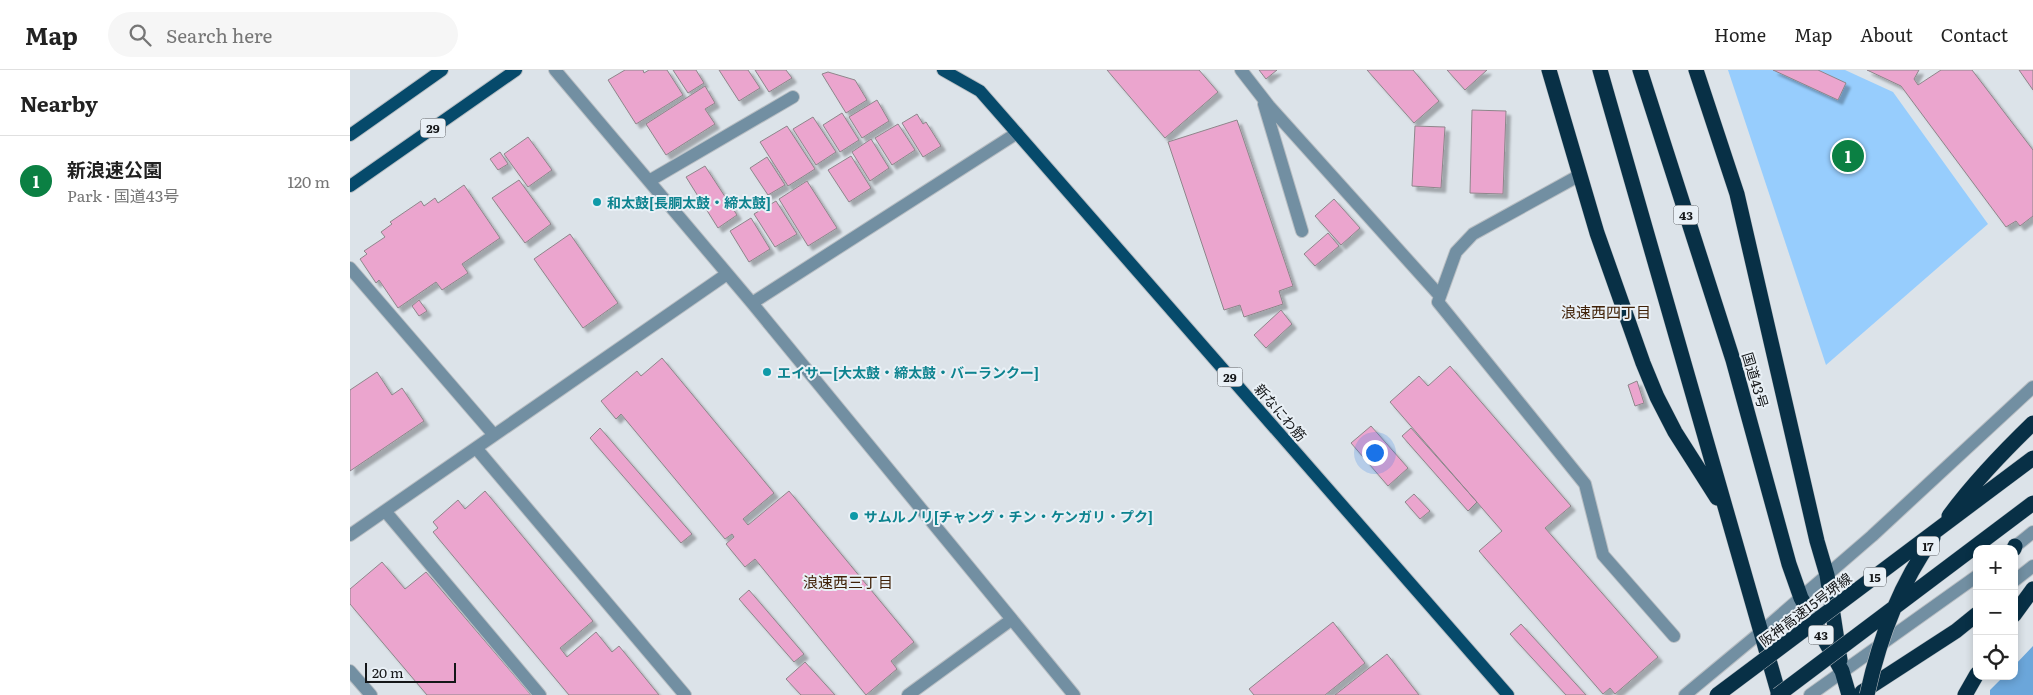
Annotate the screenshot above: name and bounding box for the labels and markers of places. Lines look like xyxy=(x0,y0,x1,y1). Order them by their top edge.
pin: 1 xyxy=(1832,137,1864,175)
place label: 和太鼓[長胴太鼓・締太鼓] xyxy=(607,192,771,212)
marker: 和太鼓[長胴太鼓・締太鼓] xyxy=(591,196,603,208)
place label: エイサー[大太鼓・締太鼓・バーランクー] xyxy=(777,362,1039,382)
marker: エイサー[大太鼓・締太鼓・バーランクー] xyxy=(761,366,773,378)
place label: サムルノリ[チャング・チン・ケンガリ・プク] xyxy=(864,506,1153,526)
marker: サムルノリ[チャング・チン・ケンガリ・プク] xyxy=(848,510,860,522)

